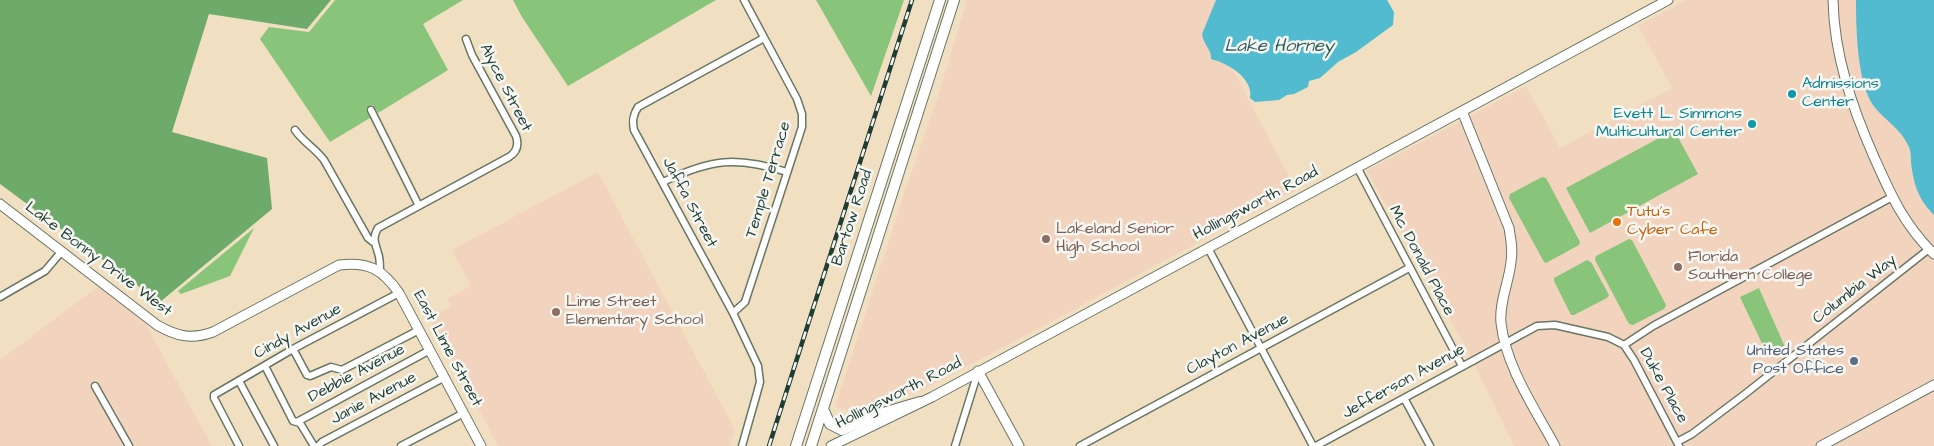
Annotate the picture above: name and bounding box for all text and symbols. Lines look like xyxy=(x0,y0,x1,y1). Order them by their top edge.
water label: Lake Horney xyxy=(1224,36,1334,58)
street label: Alyce Street xyxy=(475,41,535,135)
place label: Admissions Center xyxy=(1802,75,1879,113)
marker: Admissions Center xyxy=(1786,88,1798,100)
place label: Evett L. Simmons Multicultural Center xyxy=(1596,105,1742,143)
marker: Evett L. Simmons Multicultural Center xyxy=(1746,118,1758,130)
street label: Temple Terrace xyxy=(742,119,796,241)
street label: Jaffa Street xyxy=(657,155,721,251)
street label: Hollingsworth Road xyxy=(1190,163,1322,245)
street label: Bartow Road xyxy=(828,168,878,268)
street label: Lake Bonny Drive West xyxy=(21,199,175,321)
street label: Mc Donald Place xyxy=(1384,203,1458,319)
place label: Tutu's Cyber Cafe xyxy=(1627,203,1718,241)
marker: Tutu's Cyber Cafe xyxy=(1611,216,1623,228)
place label: Lakeland Senior High School xyxy=(1056,220,1174,258)
marker: Lakeland Senior High School xyxy=(1040,233,1052,245)
place label: Florida Southern College xyxy=(1688,248,1813,286)
street label: Columbia Way xyxy=(1809,251,1901,329)
marker: Florida Southern College xyxy=(1672,261,1684,273)
street label: East Lime Street xyxy=(408,288,486,410)
place label: Lime Street Elementary School xyxy=(566,293,703,331)
street label: Cindy Avenue xyxy=(251,300,345,364)
marker: Lime Street Elementary School xyxy=(550,306,562,318)
street label: Clayton Avenue xyxy=(1184,310,1292,380)
street label: Jefferson Avenue xyxy=(1339,340,1469,424)
street label: Debbie Avenue xyxy=(305,341,409,407)
place label: United States Post Office xyxy=(1747,342,1844,380)
street label: Duke Place xyxy=(1634,345,1692,427)
street label: Hollingsworth Road xyxy=(833,354,965,434)
marker: United States Post Office xyxy=(1848,355,1860,367)
street label: Janie Avenue xyxy=(328,368,420,430)

